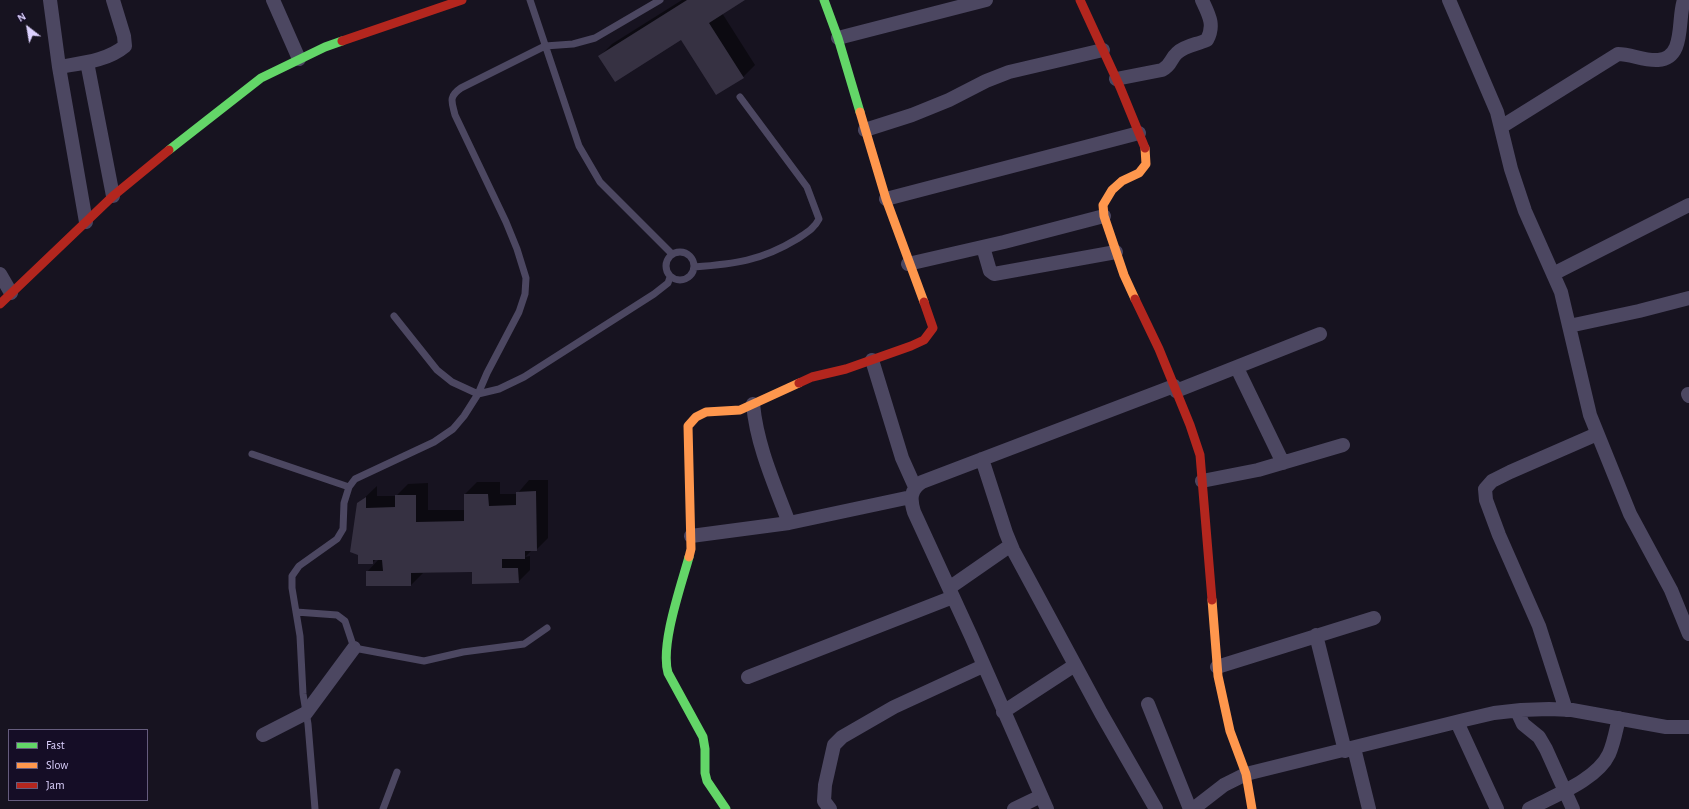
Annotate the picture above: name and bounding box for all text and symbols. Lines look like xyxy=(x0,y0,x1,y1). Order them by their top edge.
north arrow xyxy=(8,8,48,48)
text: N xyxy=(15,11,28,24)
legend xyxy=(8,729,148,801)
text: Fast xyxy=(46,739,65,751)
text: Slow xyxy=(46,759,68,771)
text: Jam xyxy=(46,779,65,791)

